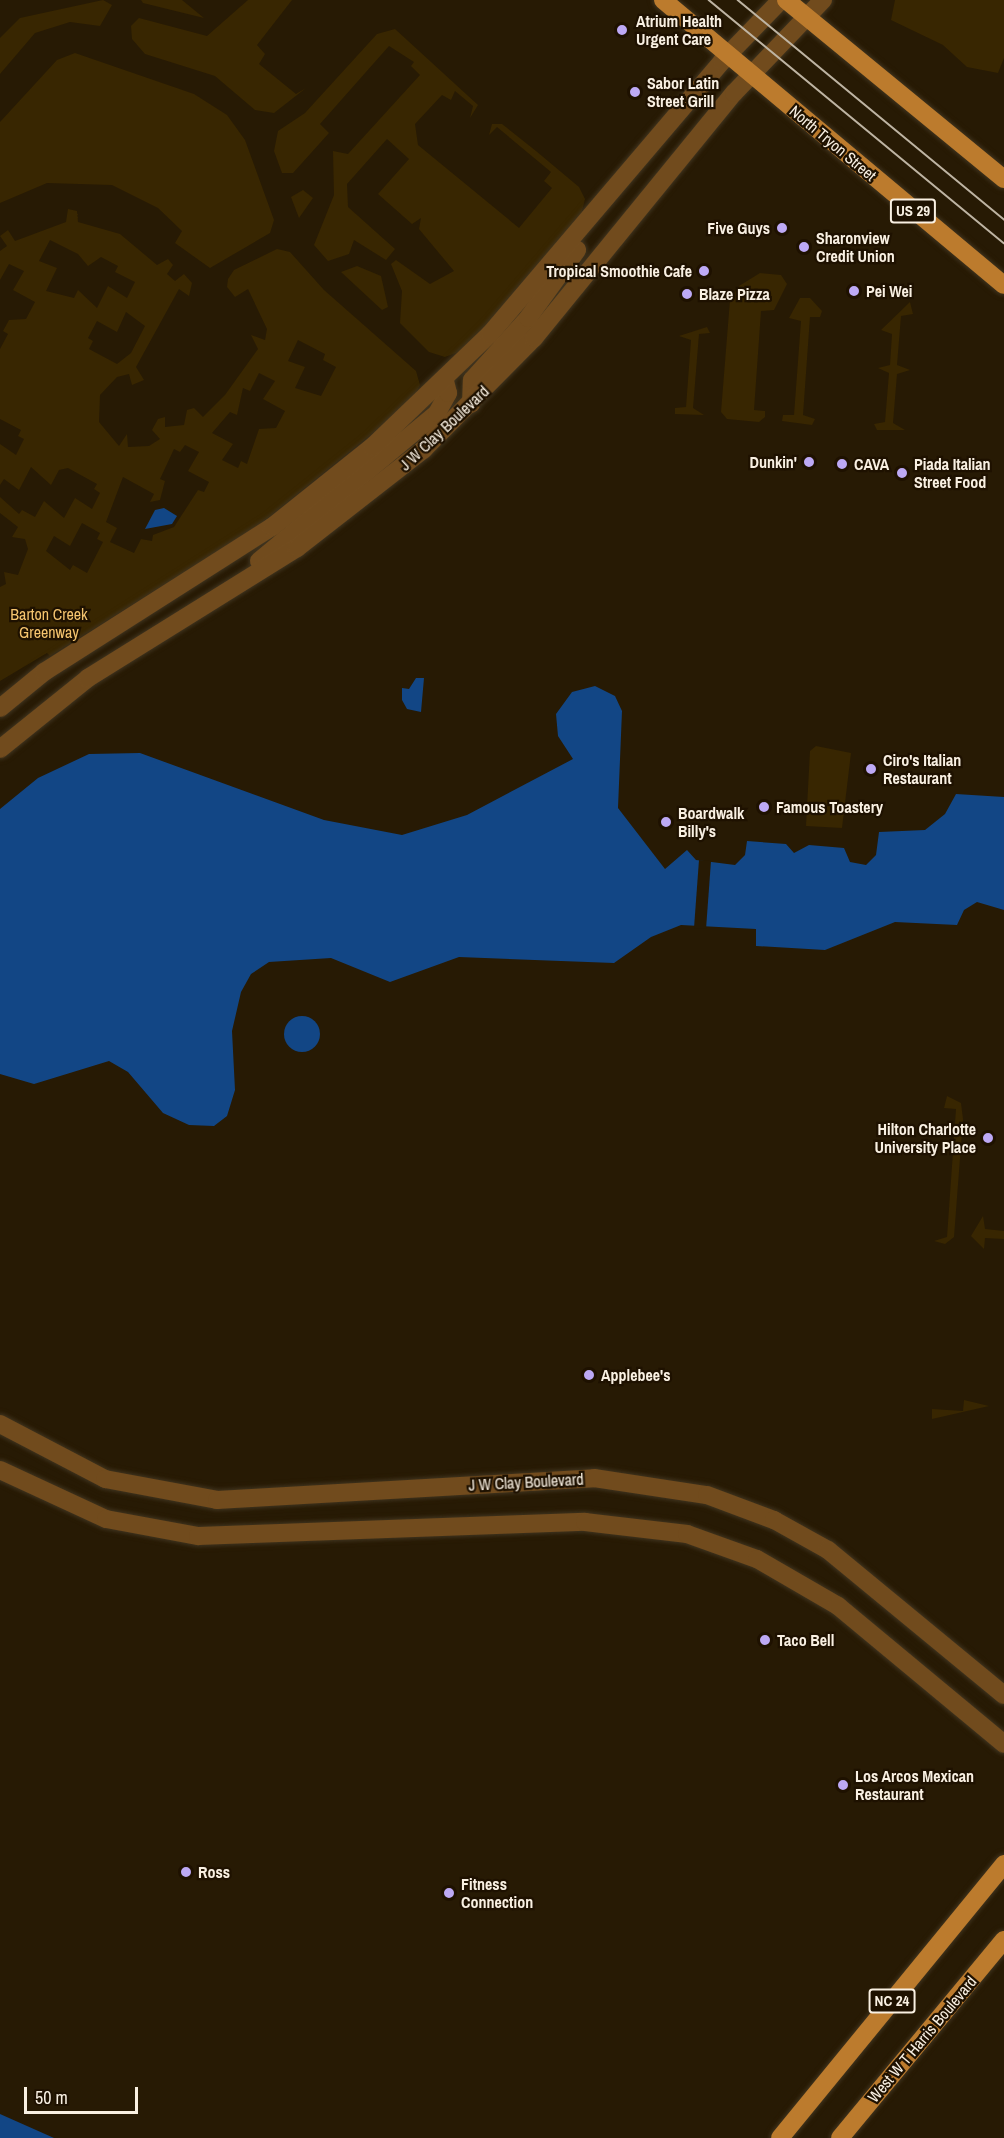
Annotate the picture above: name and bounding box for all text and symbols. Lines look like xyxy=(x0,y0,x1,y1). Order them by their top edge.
place label: Atrium Health Urgent Care xyxy=(636,11,722,49)
marker: Atrium Health Urgent Care xyxy=(613,21,631,39)
place label: Sabor Latin Street Grill xyxy=(647,73,719,111)
marker: Sabor Latin Street Grill xyxy=(628,85,642,99)
street label: North Tryon Street xyxy=(786,101,880,185)
road number: US 29 xyxy=(889,199,937,223)
place label: Five Guys xyxy=(707,218,770,238)
marker: Five Guys xyxy=(775,221,789,235)
place label: Sharonview Credit Union xyxy=(816,228,895,266)
marker: Sharonview Credit Union xyxy=(797,240,811,254)
place label: Tropical Smoothie Cafe xyxy=(546,261,692,281)
marker: Tropical Smoothie Cafe xyxy=(697,264,711,278)
place label: Pei Wei xyxy=(866,281,912,301)
place label: Blaze Pizza xyxy=(699,284,770,304)
marker: Pei Wei xyxy=(847,284,861,298)
marker: Blaze Pizza xyxy=(680,287,694,301)
street label: J W Clay Boulevard xyxy=(395,382,493,474)
place label: Dunkin' xyxy=(749,452,797,472)
place label: CAVA xyxy=(854,454,889,474)
place label: Piada Italian Street Food xyxy=(914,454,991,492)
marker: Dunkin' xyxy=(802,455,816,469)
marker: CAVA xyxy=(835,457,849,471)
marker: Piada Italian Street Food xyxy=(895,466,909,480)
park label: Barton Creek Greenway xyxy=(10,604,88,642)
place label: Ciro's Italian Restaurant xyxy=(883,750,961,788)
marker: Ciro's Italian Restaurant xyxy=(864,762,878,776)
place label: Famous Toastery xyxy=(776,797,883,817)
marker: Famous Toastery xyxy=(757,800,771,814)
place label: Boardwalk Billy's xyxy=(678,803,744,841)
marker: Boardwalk Billy's xyxy=(659,815,673,829)
place label: Hilton Charlotte University Place xyxy=(875,1119,976,1157)
marker: Hilton Charlotte University Place xyxy=(981,1131,995,1145)
place label: Applebee's xyxy=(601,1365,670,1385)
marker: Applebee's xyxy=(582,1368,596,1382)
street label: J W Clay Boulevard xyxy=(468,1469,584,1495)
place label: Taco Bell xyxy=(777,1630,834,1650)
marker: Taco Bell xyxy=(758,1633,772,1647)
place label: Los Arcos Mexican Restaurant xyxy=(855,1766,975,1804)
marker: Los Arcos Mexican Restaurant xyxy=(836,1778,850,1792)
place label: Ross xyxy=(198,1862,230,1882)
marker: Ross xyxy=(179,1865,193,1879)
place label: Fitness Connection xyxy=(461,1874,533,1912)
marker: Fitness Connection xyxy=(442,1886,456,1900)
street label: West W T Harris Boulevard xyxy=(863,1972,981,2106)
road number: NC 24 xyxy=(868,1989,916,2013)
scale bar xyxy=(27,2075,141,2113)
text: 50 m xyxy=(35,2085,68,2110)

